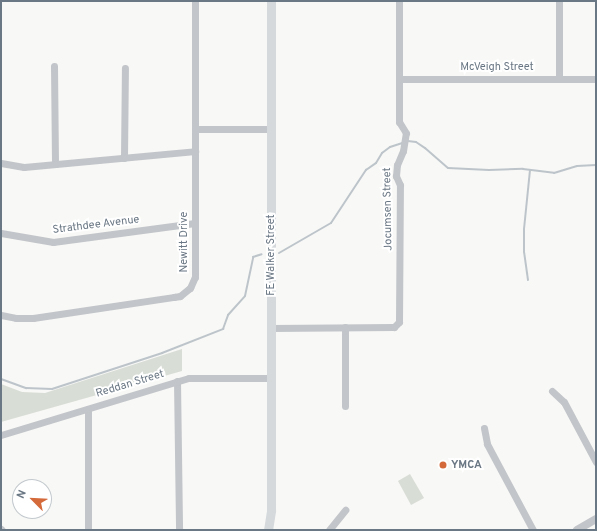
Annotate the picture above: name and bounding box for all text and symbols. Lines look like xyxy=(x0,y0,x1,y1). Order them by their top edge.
street label: McVeigh Street xyxy=(460,60,534,74)
street label: Jocumsen Street xyxy=(381,167,395,251)
street label: Newitt Drive xyxy=(177,211,191,273)
street label: Strathdee Avenue xyxy=(52,213,140,237)
street label: FE Walker Street xyxy=(264,214,278,296)
street label: Reddan Street xyxy=(94,367,166,401)
place label: YMCA xyxy=(451,458,482,472)
marker: YMCA xyxy=(438,460,448,470)
north arrow xyxy=(12,479,52,519)
text: N xyxy=(14,488,30,501)

